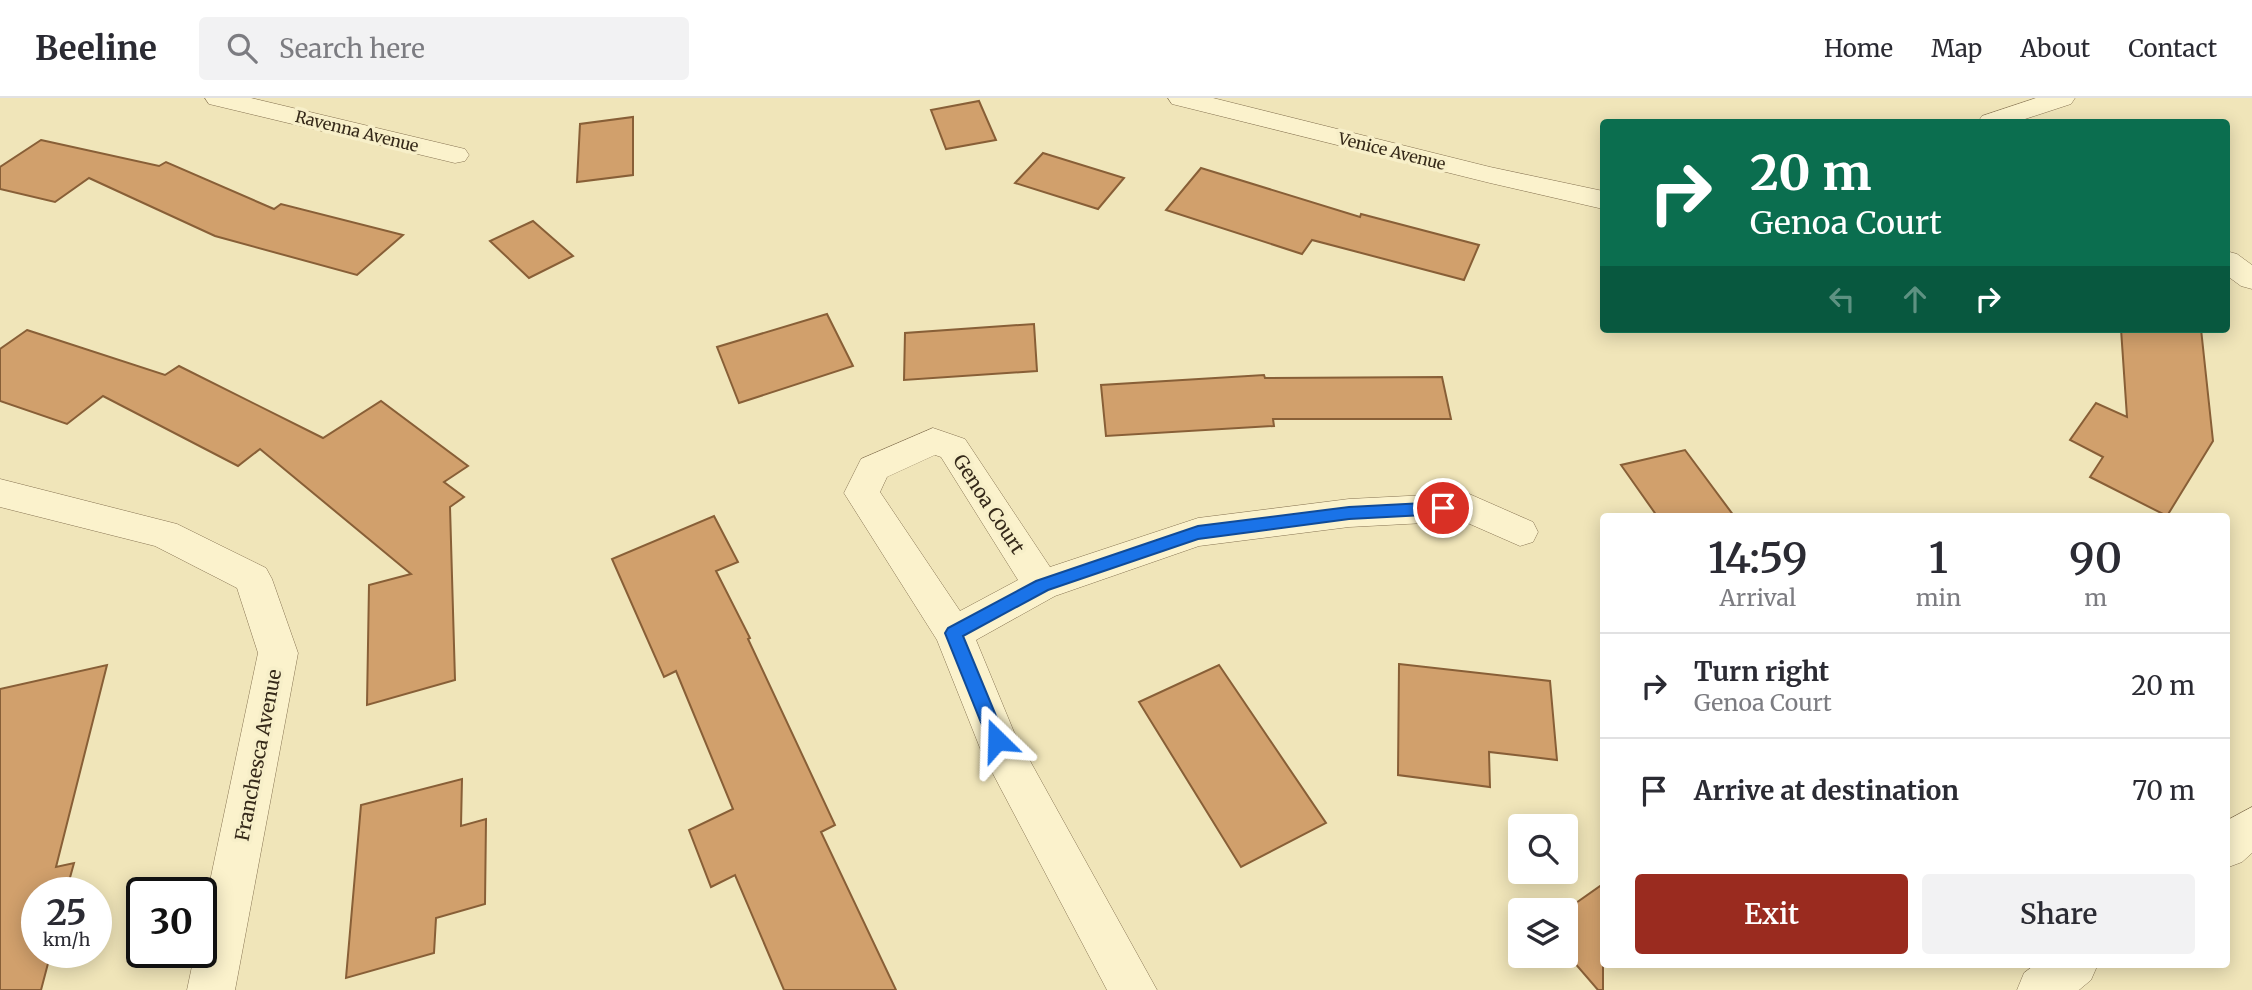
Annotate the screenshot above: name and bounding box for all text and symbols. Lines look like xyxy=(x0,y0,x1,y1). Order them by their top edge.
search box xyxy=(199,17,689,80)
text: Beeline xyxy=(35,28,157,69)
icon: search xyxy=(223,29,261,67)
text: Search here xyxy=(279,32,425,65)
text: Home xyxy=(1824,33,1893,64)
text: Map xyxy=(1931,33,1982,64)
text: About xyxy=(2020,33,2090,64)
text: Contact xyxy=(2128,33,2217,64)
street label: Ravenna Avenue xyxy=(293,106,421,156)
street label: Venice Avenue xyxy=(1335,128,1448,174)
text: 20 m xyxy=(1750,142,1871,203)
icon: right xyxy=(1635,147,1726,238)
text: Genoa Court xyxy=(1750,203,1942,243)
icon: left xyxy=(1823,280,1861,318)
icon: ahead xyxy=(1896,280,1934,318)
icon: right xyxy=(1969,280,2007,318)
street label: Genoa Court xyxy=(948,450,1030,559)
pin xyxy=(1413,478,1473,538)
icon: arrive xyxy=(1424,489,1462,527)
text: 14:59 xyxy=(1708,532,1808,584)
text: 1 xyxy=(1929,532,1948,584)
text: 90 xyxy=(2069,532,2122,584)
text: Arrival xyxy=(1719,583,1796,612)
text: min xyxy=(1916,583,1961,612)
text: m xyxy=(2084,583,2107,612)
text: Turn right xyxy=(1694,655,1829,688)
street label: Franchesca Avenue xyxy=(230,667,286,843)
icon: right xyxy=(1635,667,1673,705)
text: 20 m xyxy=(2131,669,2195,702)
text: Genoa Court xyxy=(1694,688,1832,717)
position arrow xyxy=(960,703,1034,777)
icon: arrive xyxy=(1635,772,1673,810)
text: Arrive at destination xyxy=(1694,774,1959,807)
text: 70 m xyxy=(2132,774,2195,807)
map controls xyxy=(1508,814,1578,968)
button: search xyxy=(1508,814,1578,884)
button: Exit xyxy=(1635,874,1908,954)
button: Share xyxy=(1922,874,2195,954)
speed limit sign: 30 xyxy=(126,877,217,968)
text: 25 xyxy=(46,891,87,935)
button: layers xyxy=(1508,898,1578,968)
text: km/h xyxy=(43,928,90,951)

